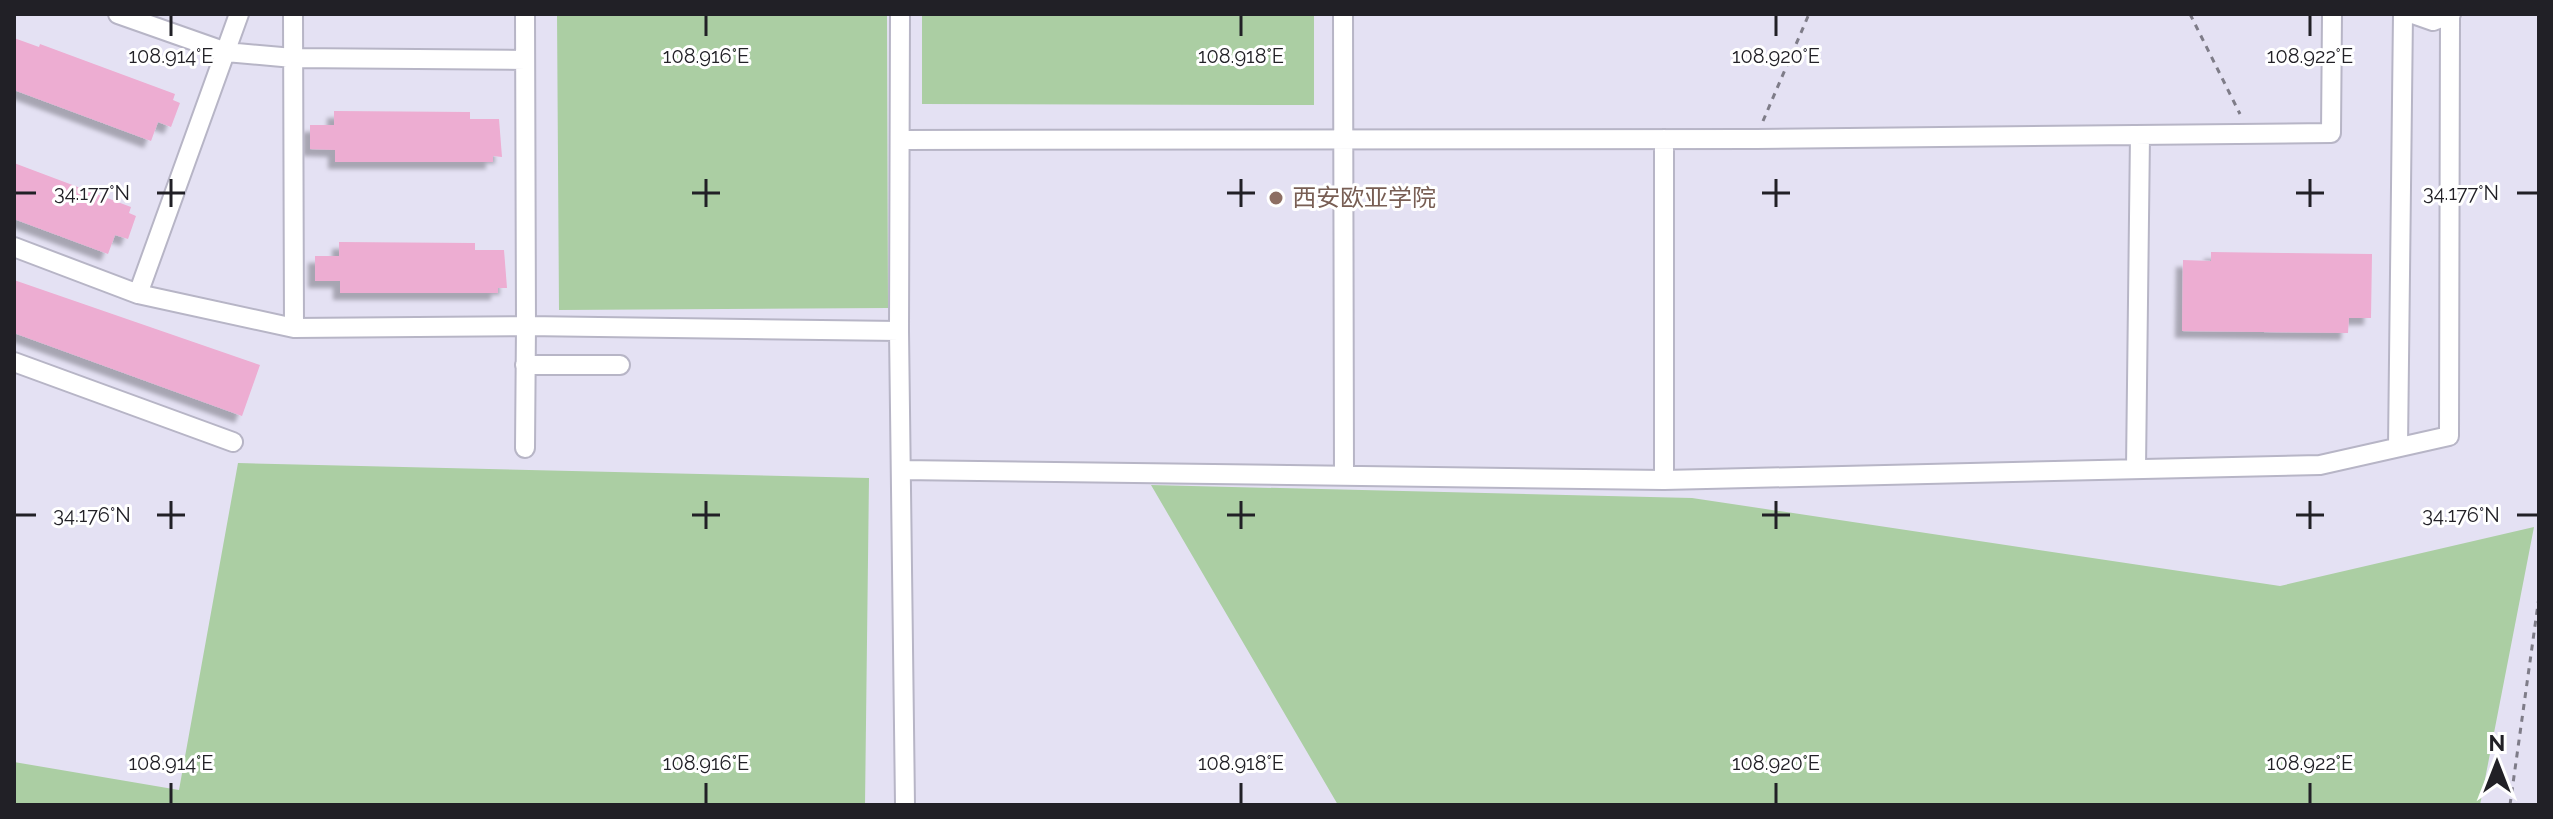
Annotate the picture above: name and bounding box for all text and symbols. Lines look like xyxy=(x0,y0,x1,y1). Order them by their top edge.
text: 108.914°E xyxy=(129,44,213,68)
text: 108.916°E xyxy=(663,44,749,68)
text: 108.918°E xyxy=(1198,44,1284,68)
text: 108.920°E xyxy=(1732,44,1820,68)
text: 108.922°E xyxy=(2267,44,2353,68)
text: 34.177°N xyxy=(54,181,130,205)
text: 34.177°N xyxy=(2423,181,2499,205)
place label: 西安欧亚学院 xyxy=(1292,183,1436,212)
marker: 西安欧亚学院 xyxy=(1267,189,1285,207)
text: 34.176°N xyxy=(53,503,131,527)
text: 34.176°N xyxy=(2422,503,2500,527)
north arrow xyxy=(2457,723,2537,803)
text: N xyxy=(2489,730,2505,756)
text: 108.914°E xyxy=(129,751,213,775)
text: 108.916°E xyxy=(663,751,749,775)
text: 108.918°E xyxy=(1198,751,1284,775)
text: 108.920°E xyxy=(1732,751,1820,775)
text: 108.922°E xyxy=(2267,751,2353,775)

